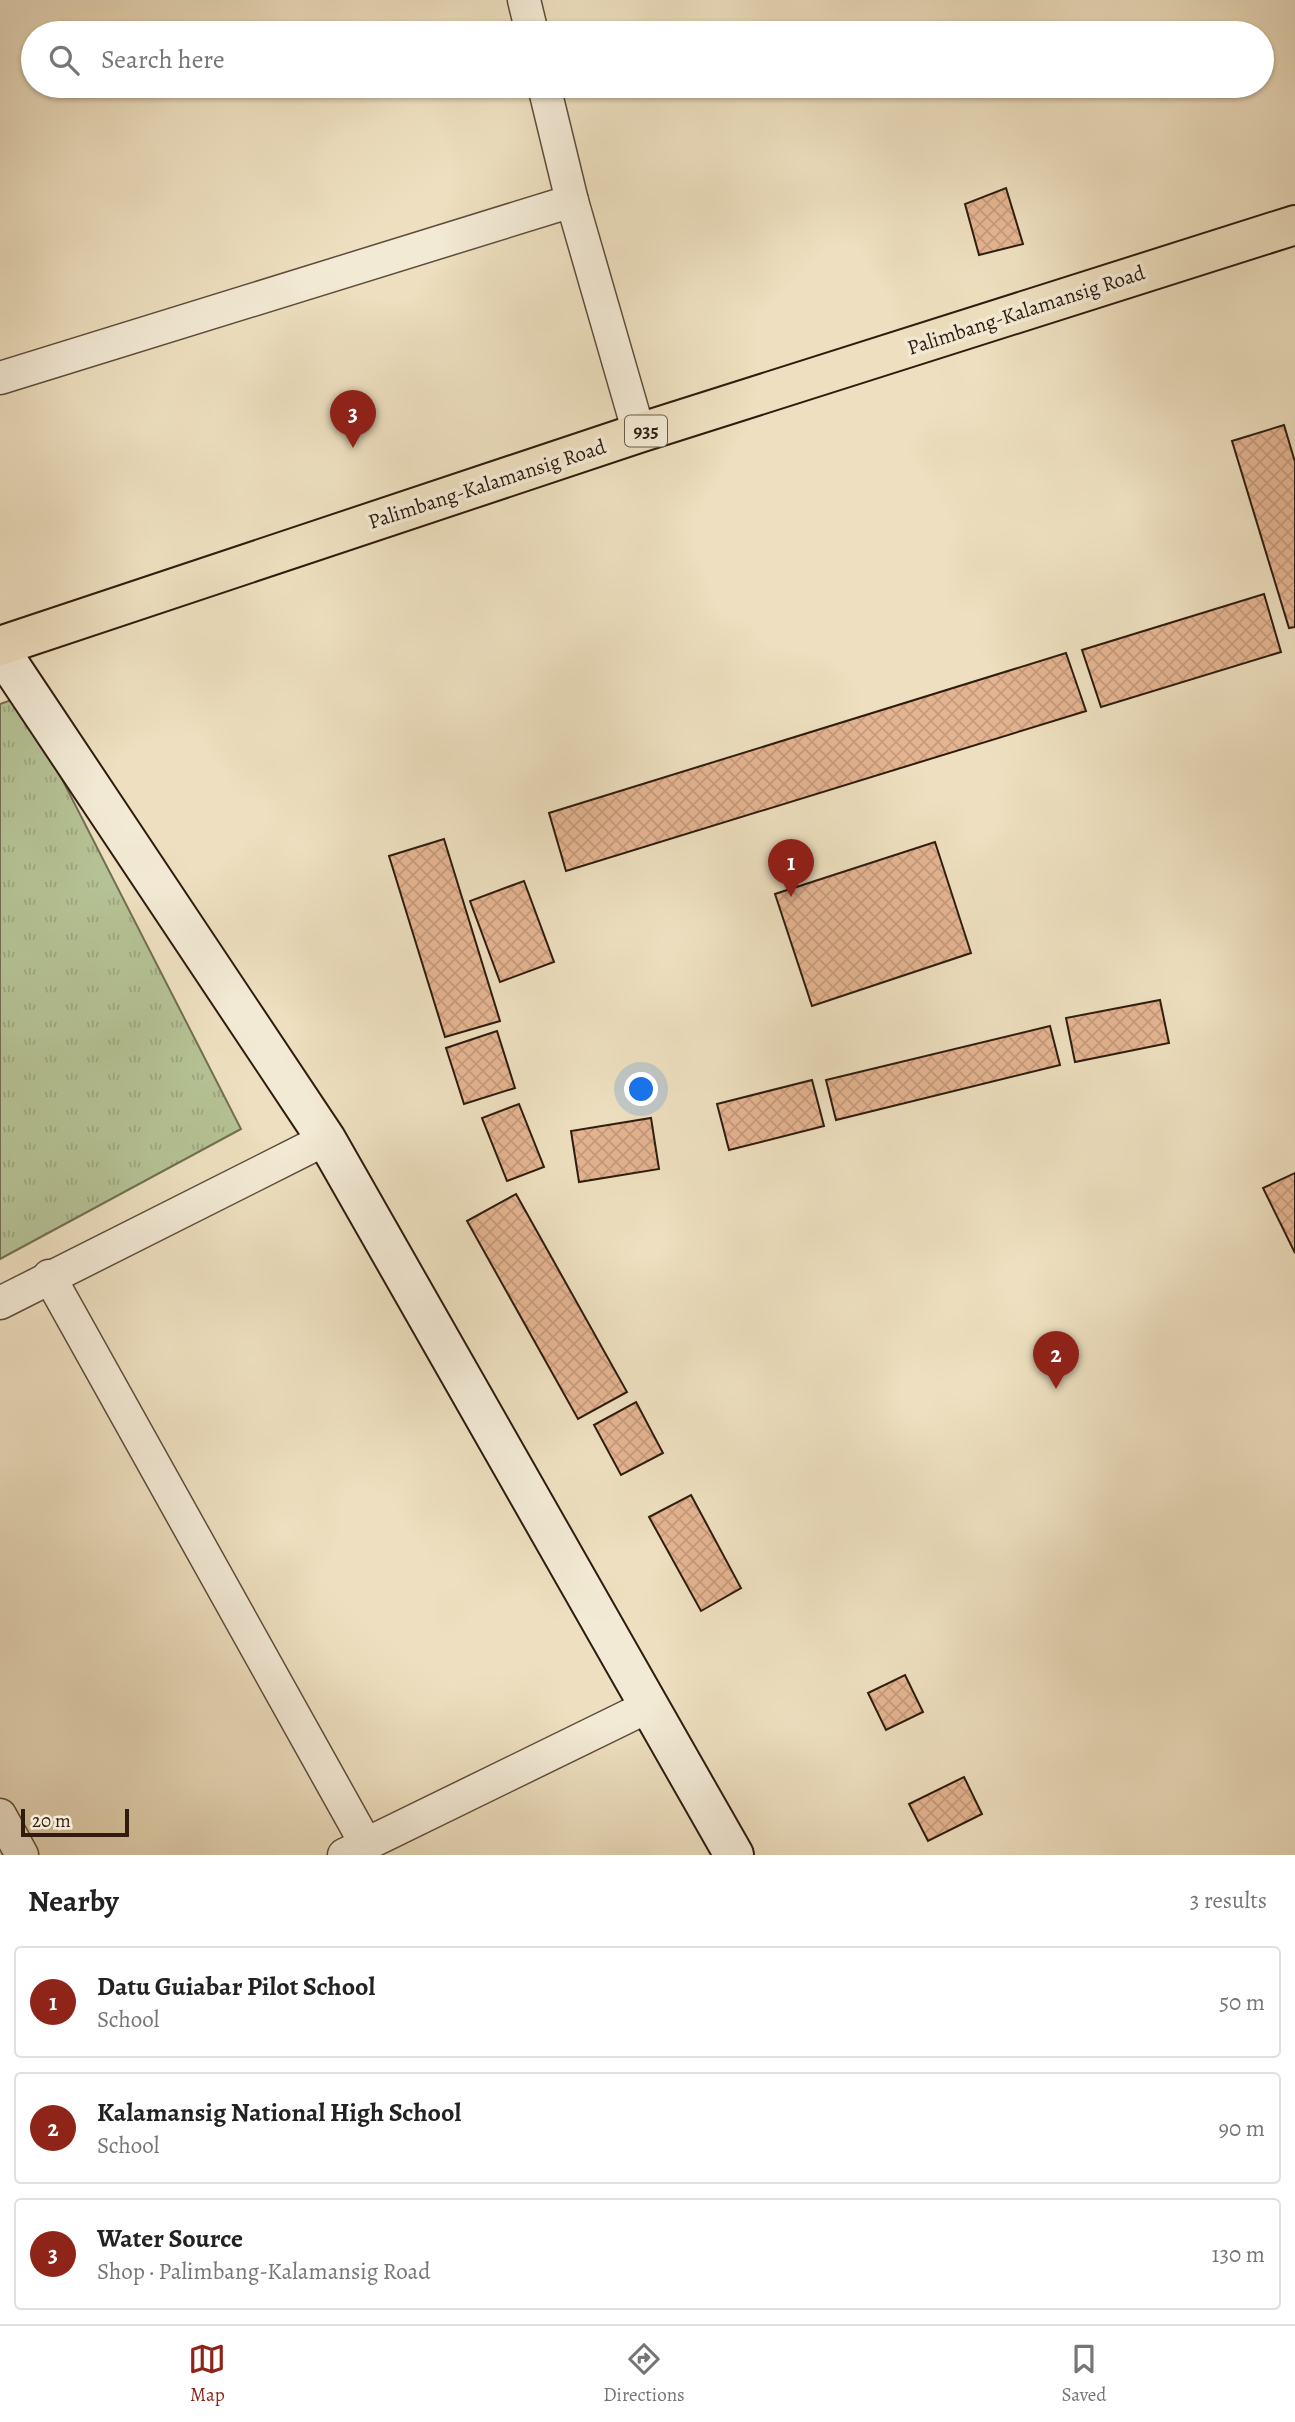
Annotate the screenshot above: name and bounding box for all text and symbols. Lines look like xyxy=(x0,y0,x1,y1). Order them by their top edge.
search box xyxy=(21,21,1274,98)
icon: search xyxy=(45,41,83,79)
text: Search here xyxy=(101,42,225,77)
street label: Palimbang-Kalamansig Road xyxy=(904,258,1149,362)
pin: 3 xyxy=(330,390,376,448)
road number: 935 xyxy=(625,416,667,446)
street label: Palimbang-Kalamansig Road xyxy=(365,432,610,536)
pin: 1 xyxy=(768,839,814,897)
your location xyxy=(624,1072,658,1106)
pin: 2 xyxy=(1033,1331,1079,1389)
scale bar xyxy=(21,1806,130,1838)
text: 20 m xyxy=(32,1808,71,1834)
text: Nearby xyxy=(28,1881,119,1921)
text: 3 results xyxy=(1190,1885,1267,1916)
text: Datu Guiabar Pilot School xyxy=(97,1969,375,2004)
text: 1 xyxy=(49,1987,57,2018)
text: 50 m xyxy=(1219,1987,1265,2018)
text: School xyxy=(97,2004,159,2035)
text: Kalamansig National High School xyxy=(97,2095,461,2130)
text: 2 xyxy=(47,2113,59,2144)
text: 90 m xyxy=(1219,2113,1265,2144)
text: School xyxy=(97,2130,159,2161)
text: Water Source xyxy=(97,2221,243,2256)
text: 3 xyxy=(48,2239,58,2270)
text: 130 m xyxy=(1212,2239,1265,2270)
text: Shop · Palimbang-Kalamansig Road xyxy=(97,2256,431,2287)
tab: Map xyxy=(188,2340,226,2408)
tab: Directions xyxy=(603,2340,685,2408)
tab: Saved xyxy=(1062,2340,1107,2408)

